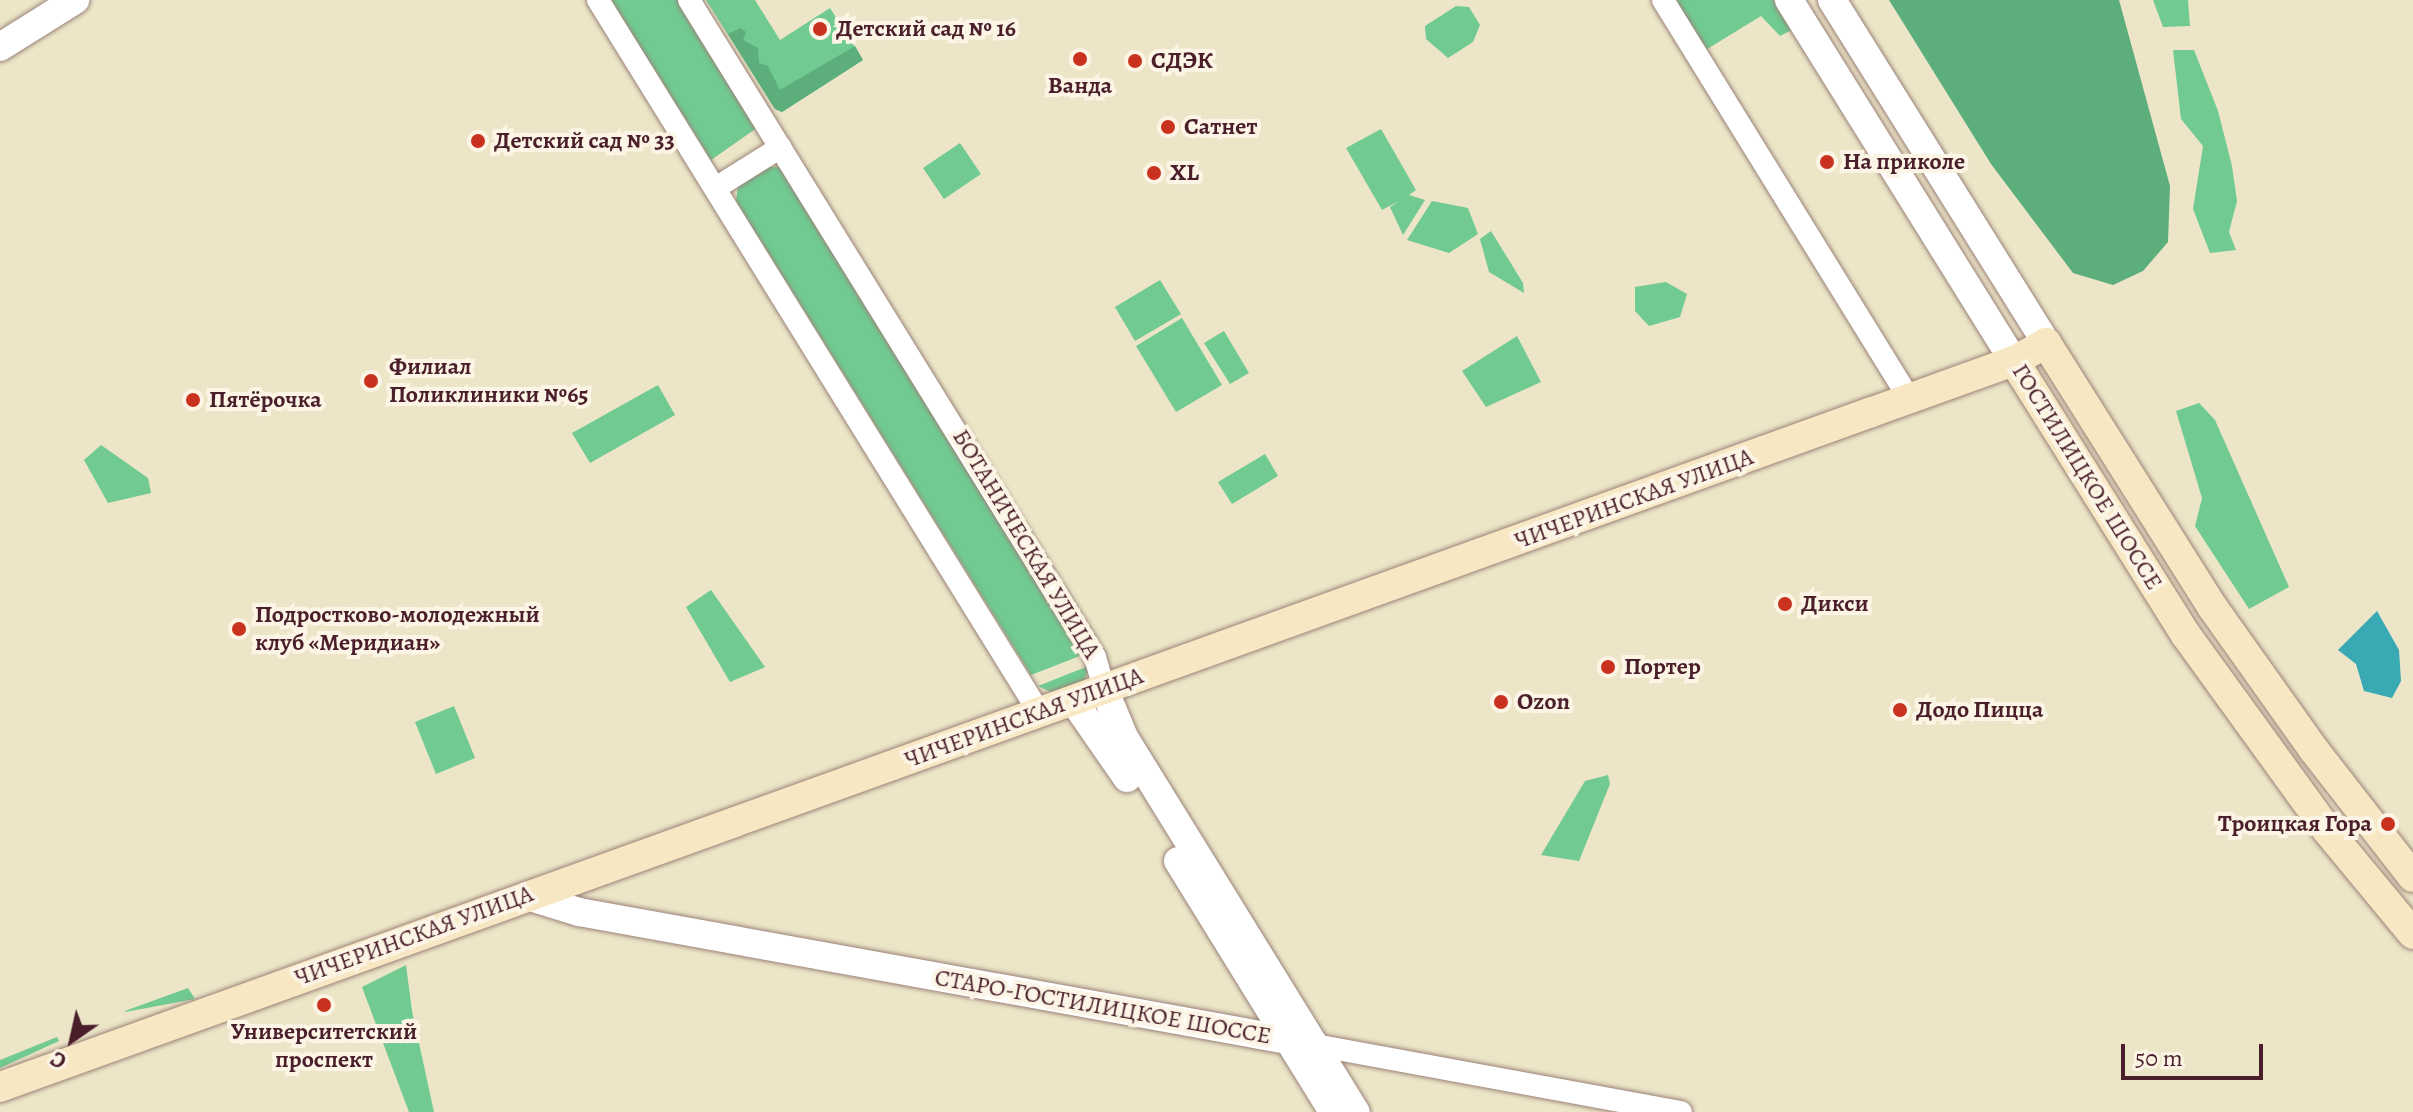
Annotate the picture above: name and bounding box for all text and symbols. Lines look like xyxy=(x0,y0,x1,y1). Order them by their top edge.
place label: Детский сад № 16 xyxy=(836,15,1016,43)
marker: Детский сад № 16 xyxy=(811,20,829,38)
place label: СДЭК xyxy=(1151,47,1213,75)
marker: Ванда xyxy=(1071,50,1089,68)
marker: СДЭК xyxy=(1126,52,1144,70)
place label: Ванда xyxy=(1048,72,1112,100)
place label: Сатнет xyxy=(1184,113,1257,141)
marker: Сатнет xyxy=(1159,118,1177,136)
place label: Детский сад № 33 xyxy=(494,127,675,155)
marker: Детский сад № 33 xyxy=(469,132,487,150)
place label: На приколе xyxy=(1843,148,1965,176)
marker: На приколе xyxy=(1818,153,1836,171)
place label: XL xyxy=(1170,159,1199,187)
marker: XL xyxy=(1145,164,1163,182)
place label: Филиал Поликлиники №65 xyxy=(389,353,589,409)
street label: ГОСТИЛИЦКОЕ ШОССЕ xyxy=(2006,359,2168,595)
marker: Филиал Поликлиники №65 xyxy=(360,370,382,392)
place label: Пятёрочка xyxy=(209,386,322,414)
marker: Пятёрочка xyxy=(184,391,202,409)
street label: БОТАНИЧЕСКАЯ УЛИЦА xyxy=(946,424,1106,664)
street label: ЧИЧЕРИНСКАЯ УЛИЦА xyxy=(1511,442,1757,556)
place label: Дикси xyxy=(1801,590,1869,618)
marker: Дикси xyxy=(1776,595,1794,613)
place label: Подростково-молодежный клуб «Меридиан» xyxy=(255,601,540,657)
marker: Подростково-молодежный клуб «Меридиан» xyxy=(230,620,248,638)
place label: Портер xyxy=(1624,653,1701,681)
marker: Портер xyxy=(1599,658,1617,676)
street label: ЧИЧЕРИНСКАЯ УЛИЦА xyxy=(901,661,1147,775)
place label: Ozon xyxy=(1517,688,1570,716)
marker: Ozon xyxy=(1492,693,1510,711)
place label: Додо Пицца xyxy=(1916,696,2043,724)
marker: Додо Пицца xyxy=(1891,701,1909,719)
place label: Троицкая Гора xyxy=(2218,810,2372,838)
marker: Троицкая Гора xyxy=(2379,815,2397,833)
street label: ЧИЧЕРИНСКАЯ УЛИЦА xyxy=(291,879,537,993)
street label: СТАРО-ГОСТИЛИЦКОЕ ШОССЕ xyxy=(933,963,1273,1051)
marker: Университетский проспект xyxy=(315,996,333,1014)
north arrow xyxy=(32,1000,112,1080)
place label: Университетский проспект xyxy=(231,1018,417,1074)
scale bar xyxy=(2125,1028,2267,1078)
text: 50 m xyxy=(2135,1042,2183,1074)
text: С xyxy=(45,1044,73,1076)

